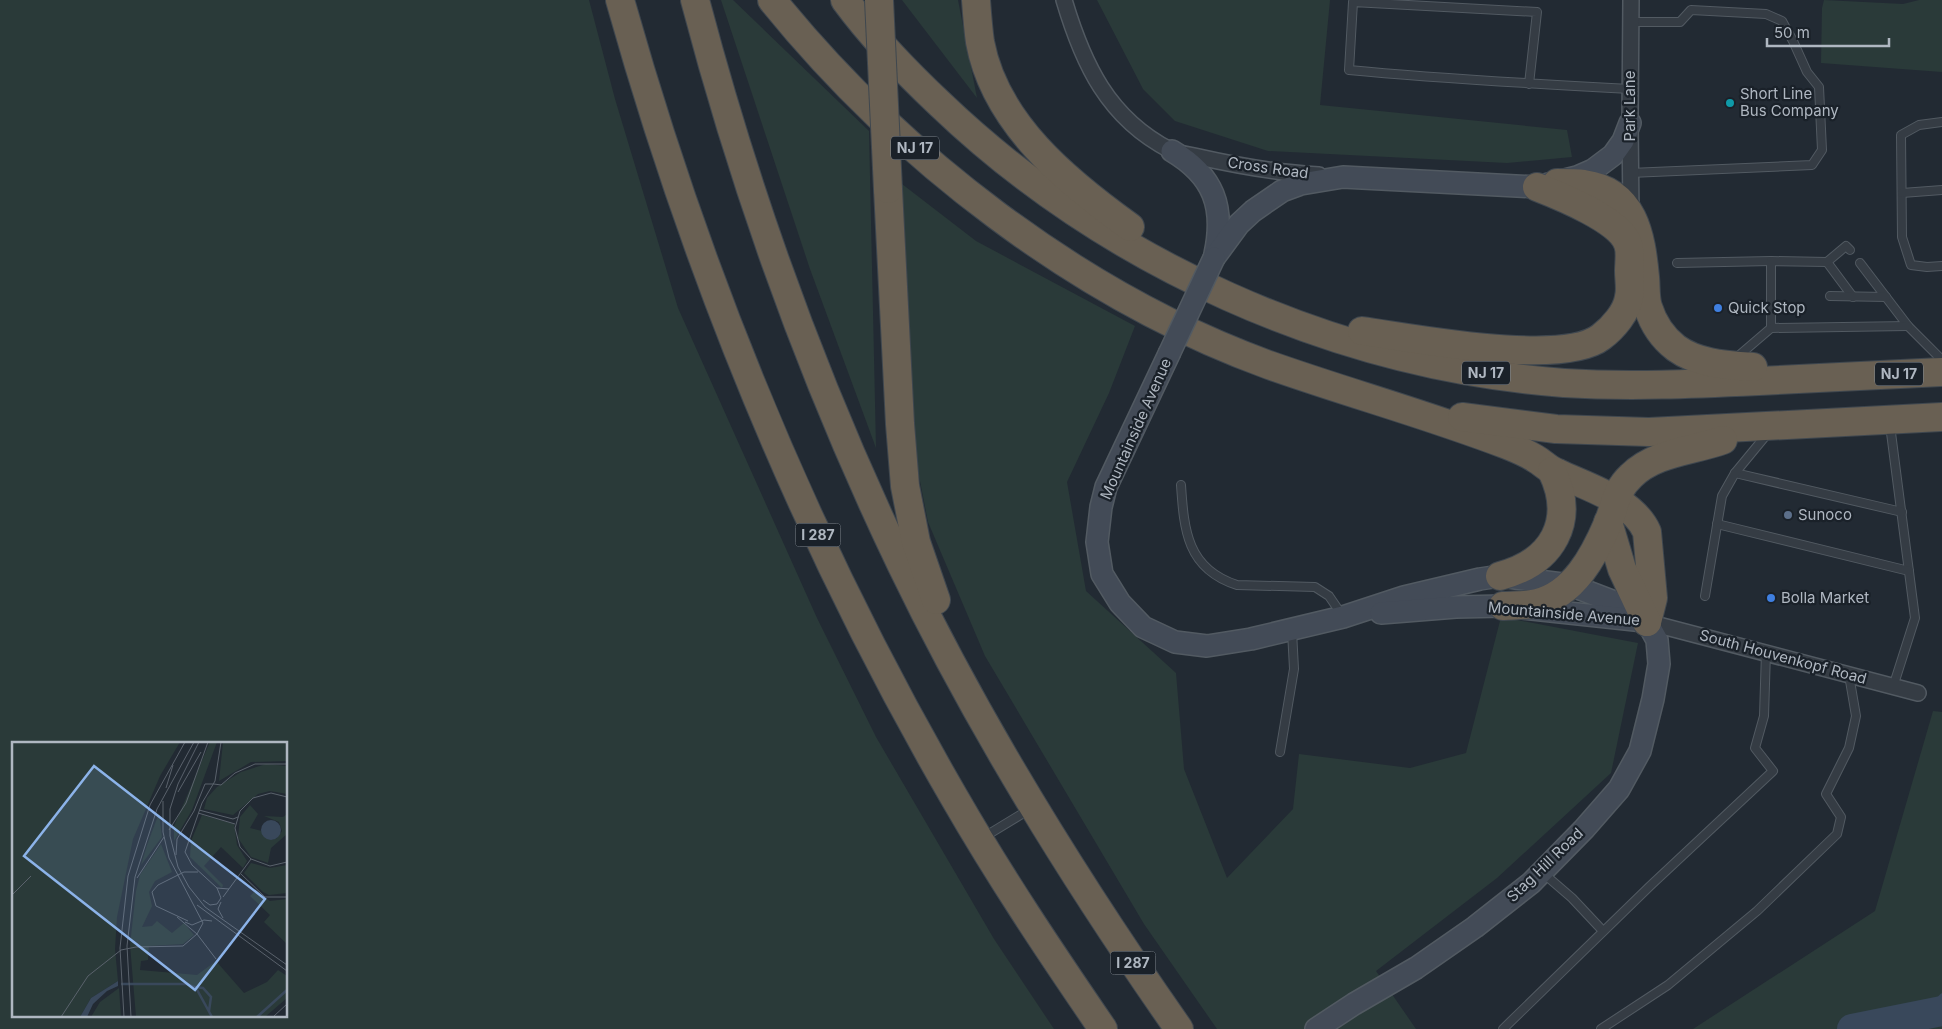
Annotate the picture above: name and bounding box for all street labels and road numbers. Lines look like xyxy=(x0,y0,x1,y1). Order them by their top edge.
street label: Park Lane xyxy=(1620,71,1639,141)
road number: NJ 17 xyxy=(891,136,939,160)
street label: Cross Road xyxy=(1226,152,1310,183)
street label: Mountainside Avenue xyxy=(1096,355,1175,502)
road number: NJ 17 xyxy=(1462,362,1510,384)
road number: NJ 17 xyxy=(1875,362,1923,386)
road number: I 287 xyxy=(796,524,840,546)
street label: Mountainside Avenue xyxy=(1487,597,1641,630)
street label: South Houvenkopf Road xyxy=(1697,625,1869,688)
street label: Stag Hill Road xyxy=(1502,823,1587,906)
road number: I 287 xyxy=(1110,951,1156,974)

